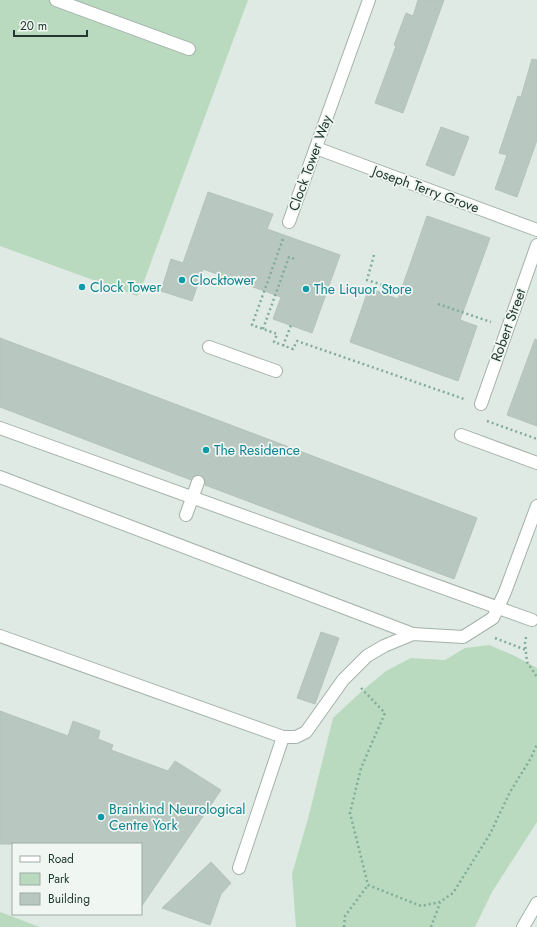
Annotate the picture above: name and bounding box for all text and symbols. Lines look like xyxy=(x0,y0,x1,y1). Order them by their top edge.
scale bar xyxy=(14,12,87,38)
text: 20 m xyxy=(20,17,47,35)
street label: Clock Tower Way xyxy=(283,111,337,214)
street label: Joseph Terry Grove xyxy=(368,160,482,218)
place label: Clocktower xyxy=(190,270,256,290)
marker: Clocktower xyxy=(177,275,187,285)
place label: Clock Tower xyxy=(90,277,162,297)
place label: The Liquor Store xyxy=(314,279,412,299)
marker: Clock Tower xyxy=(77,282,87,292)
marker: The Liquor Store xyxy=(301,284,311,294)
street label: Robert Street xyxy=(486,285,531,364)
place label: The Residence xyxy=(214,440,300,460)
marker: The Residence xyxy=(201,445,211,455)
place label: Brainkind Neurological Centre York xyxy=(109,799,245,835)
marker: Brainkind Neurological Centre York xyxy=(96,812,106,822)
legend xyxy=(12,843,142,915)
text: Road xyxy=(48,850,74,868)
text: Park xyxy=(48,870,70,888)
text: Building xyxy=(48,890,90,908)

